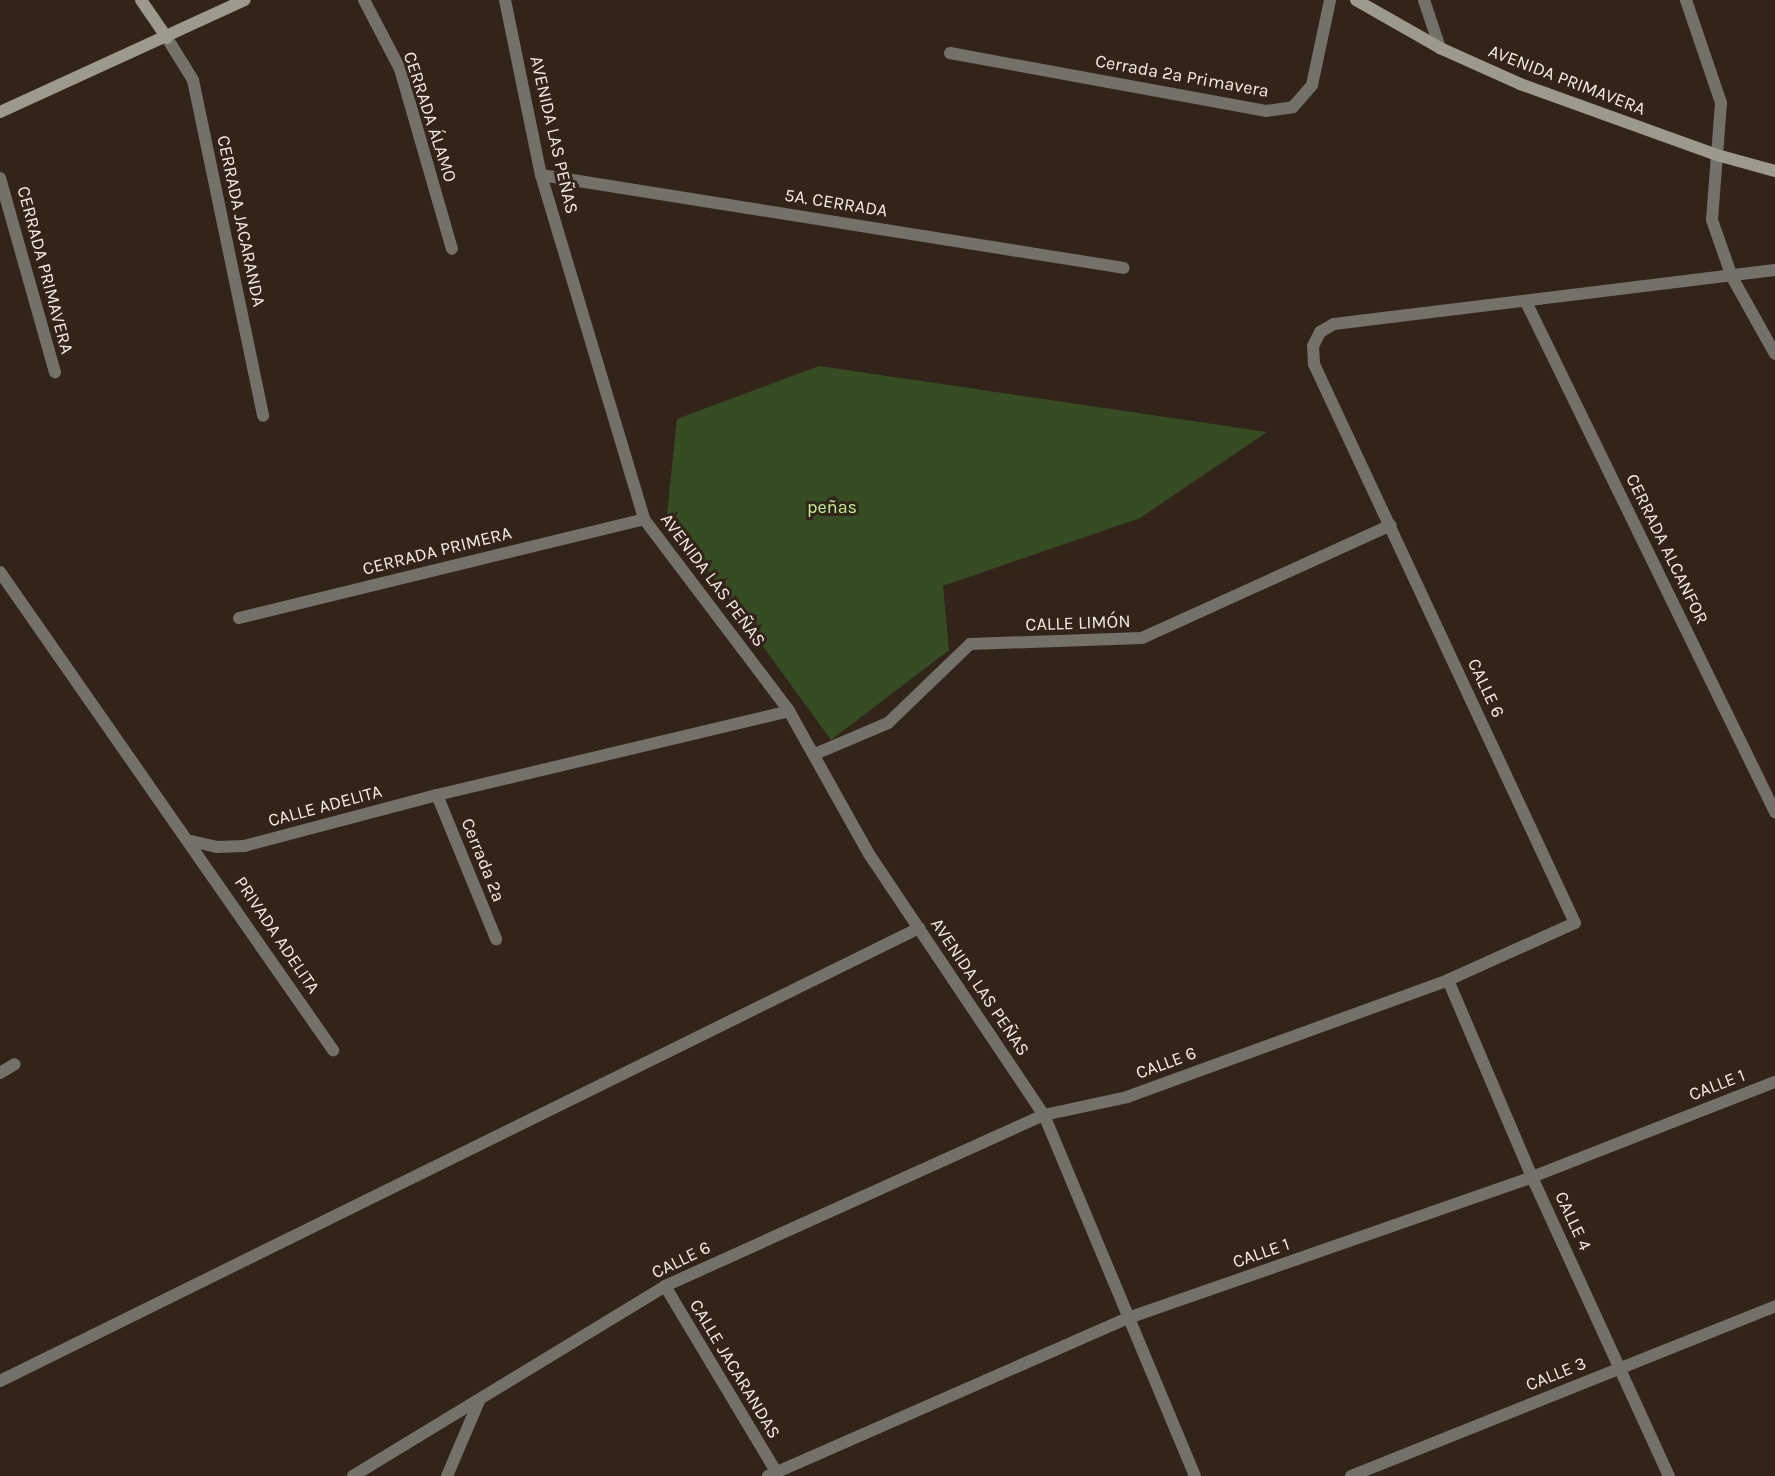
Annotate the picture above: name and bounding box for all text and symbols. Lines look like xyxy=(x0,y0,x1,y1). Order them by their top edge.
street label: AVENIDA PRIMAVERA xyxy=(1485,40,1649,120)
street label: CERRADA ÁLAMO xyxy=(399,49,461,185)
street label: Cerrada 2ª Primavera xyxy=(1093,50,1271,102)
street label: AVENIDA LAS PEÑAS xyxy=(525,54,583,216)
street label: CERRADA JACARANDA xyxy=(212,133,270,309)
street label: CERRADA PRIMAVERA xyxy=(12,184,78,356)
street label: 5A. CERRADA xyxy=(783,184,889,222)
street label: CERRADA ALCANFOR xyxy=(1621,470,1713,628)
park label: peñas xyxy=(807,496,857,518)
street label: AVENIDA LAS PEÑAS xyxy=(656,509,770,651)
street label: CERRADA PRIMERA xyxy=(360,522,514,580)
street label: CALLE LIMÓN xyxy=(1025,610,1131,636)
street label: CALLE 6 xyxy=(1463,655,1509,721)
street label: CALLE ADELITA xyxy=(266,780,384,832)
street label: Cerrada 2ª xyxy=(456,815,510,905)
street label: PRIVADA ADELITA xyxy=(230,872,324,998)
street label: AVENIDA LAS PEÑAS xyxy=(926,914,1034,1060)
street label: CALLE 6 xyxy=(1133,1042,1199,1084)
street label: CALLE 1 xyxy=(1686,1064,1748,1106)
street label: CALLE 4 xyxy=(1550,1188,1596,1254)
street label: CALLE 1 xyxy=(1230,1233,1292,1273)
street label: CALLE 6 xyxy=(648,1237,714,1283)
street label: CALLE JACARANDAS xyxy=(685,1296,785,1442)
street label: CALLE 3 xyxy=(1523,1352,1589,1396)

